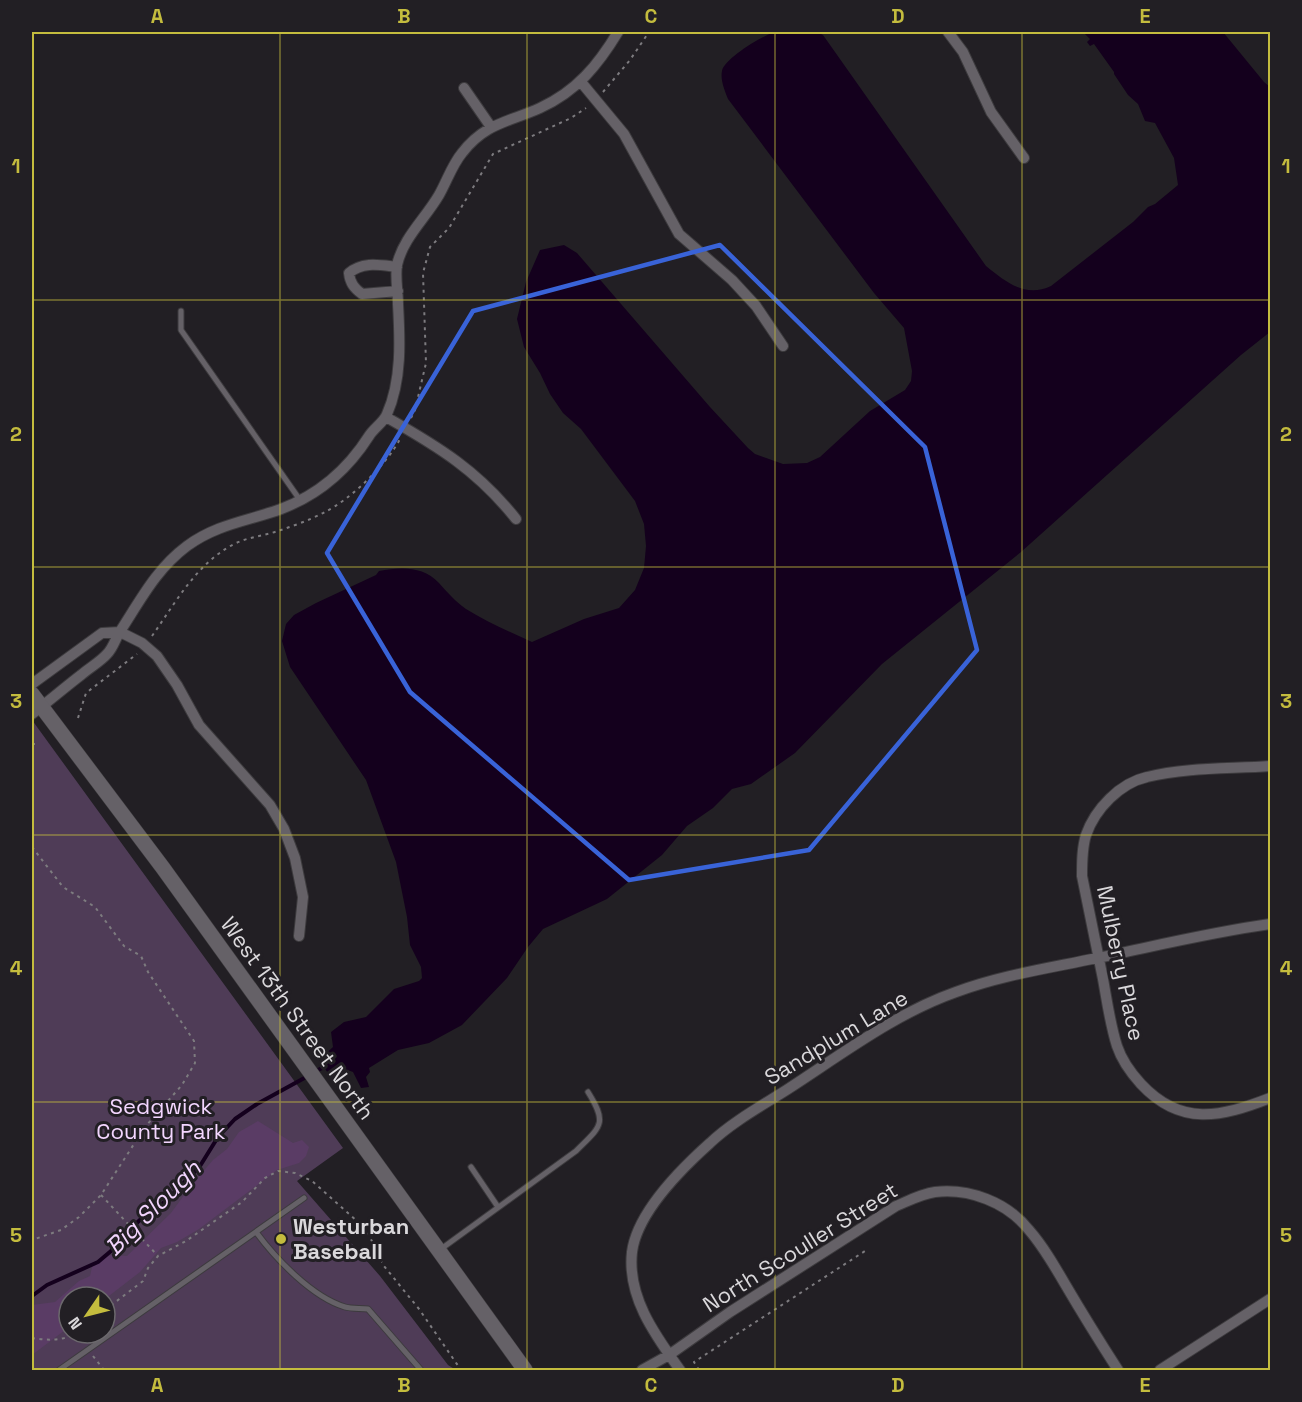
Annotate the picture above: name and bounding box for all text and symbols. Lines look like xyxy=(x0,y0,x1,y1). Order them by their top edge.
text: A xyxy=(151,3,164,29)
text: B xyxy=(397,3,411,29)
text: C xyxy=(645,3,658,29)
text: D xyxy=(891,3,905,29)
text: E xyxy=(1139,3,1151,29)
text: 1 xyxy=(11,153,21,179)
text: 1 xyxy=(1281,153,1291,179)
text: 2 xyxy=(10,421,22,447)
text: 2 xyxy=(1280,421,1292,447)
text: 3 xyxy=(10,688,22,714)
text: 3 xyxy=(1280,688,1292,714)
street label: Mulberry Place xyxy=(1091,883,1151,1043)
street label: West 13th Street North xyxy=(215,911,381,1125)
text: 4 xyxy=(10,955,23,981)
text: 4 xyxy=(1280,955,1293,981)
street label: Sandplum Lane xyxy=(759,983,913,1091)
park label: Sedgwick County Park xyxy=(96,1092,226,1145)
water label: Big Slough xyxy=(98,1152,208,1262)
street label: North Scouller Street xyxy=(697,1176,903,1318)
place label: Westurban Baseball xyxy=(293,1212,409,1265)
text: 5 xyxy=(10,1222,22,1248)
text: 5 xyxy=(1280,1222,1292,1248)
marker: Westurban Baseball xyxy=(274,1232,288,1246)
north arrow xyxy=(57,1285,117,1345)
text: N xyxy=(63,1313,87,1334)
text: A xyxy=(151,1372,164,1398)
text: B xyxy=(397,1372,411,1398)
text: C xyxy=(645,1372,658,1398)
text: D xyxy=(891,1372,905,1398)
text: E xyxy=(1139,1372,1151,1398)

